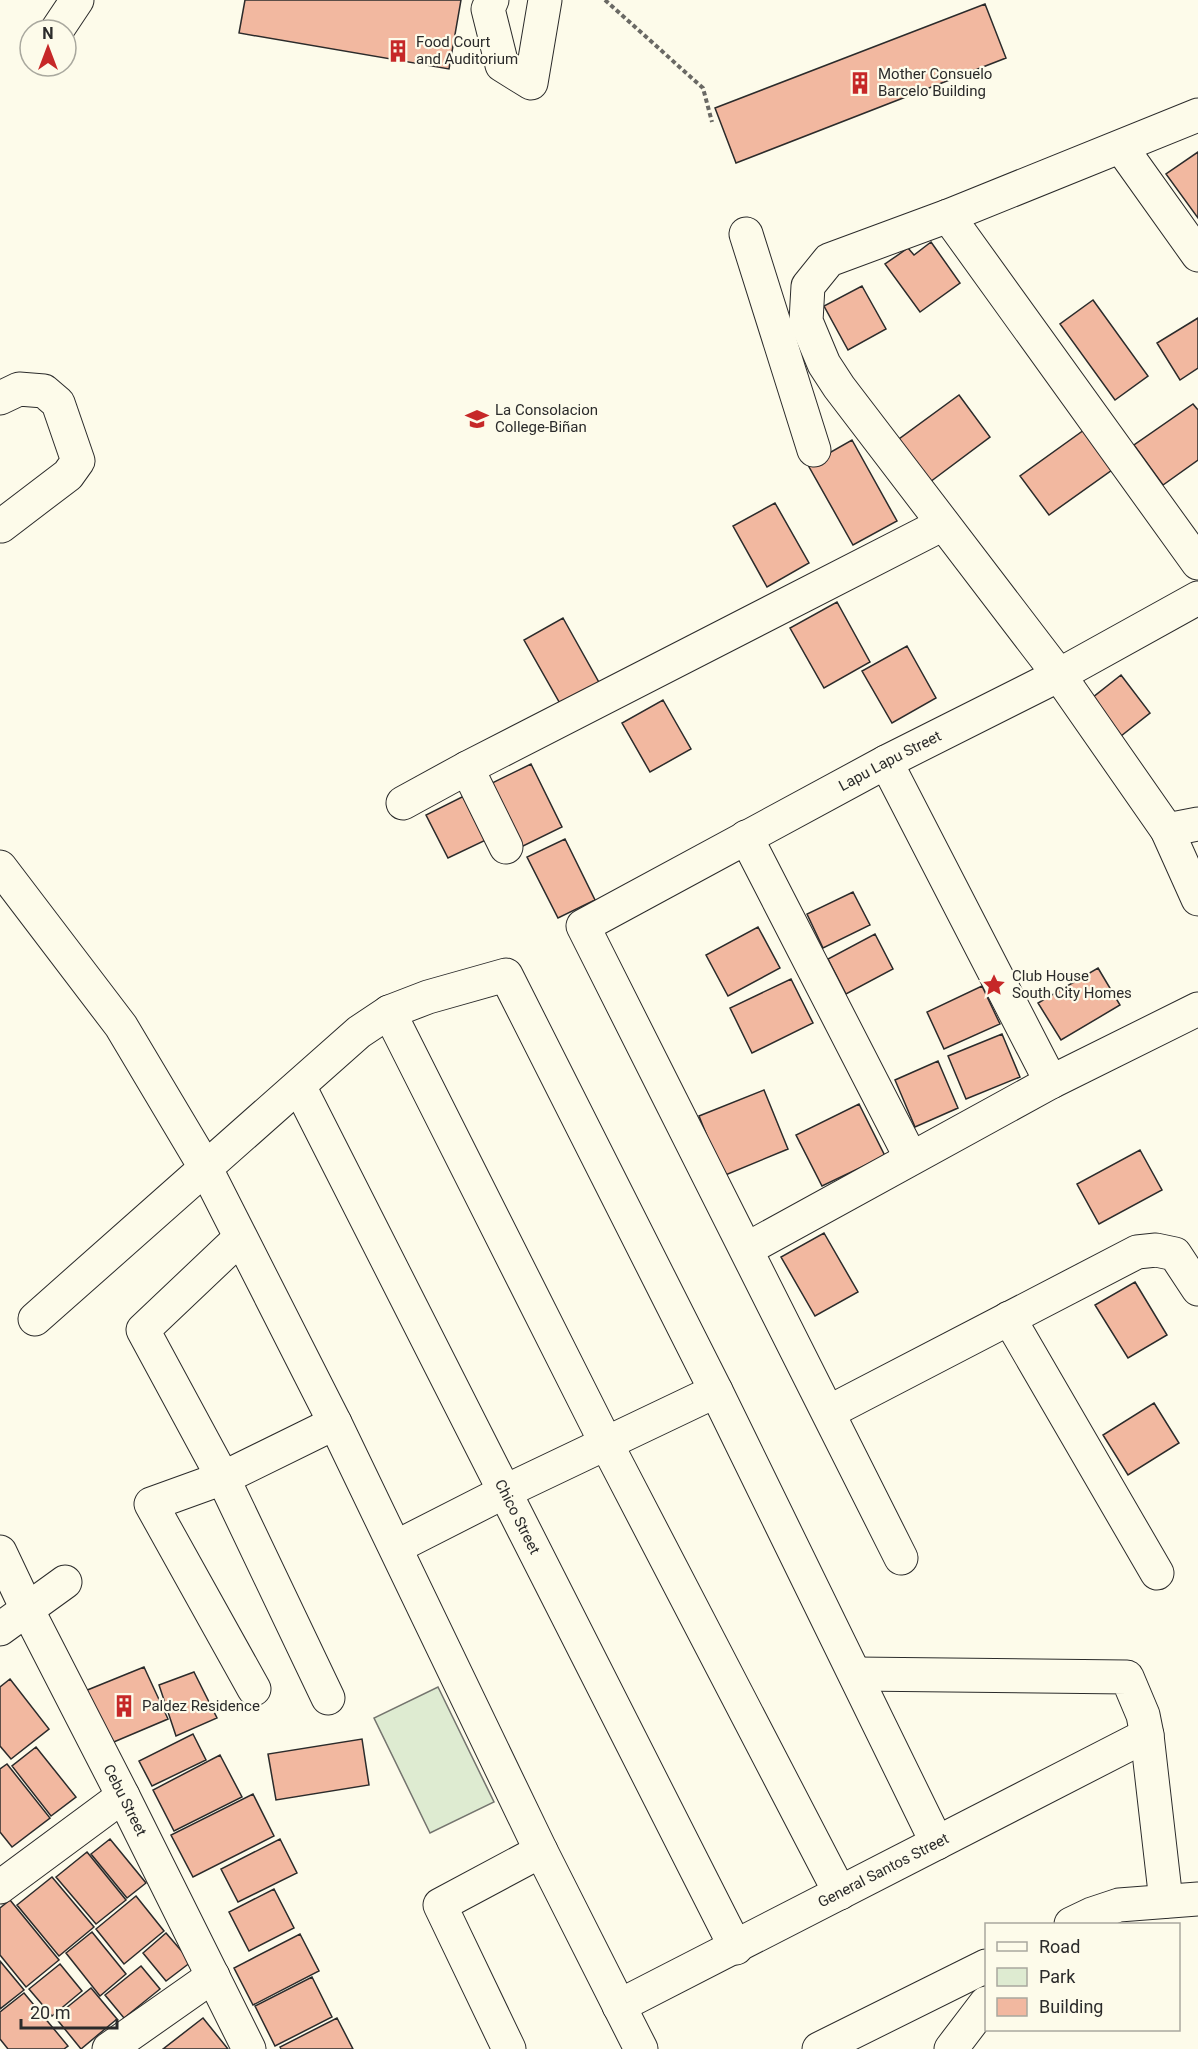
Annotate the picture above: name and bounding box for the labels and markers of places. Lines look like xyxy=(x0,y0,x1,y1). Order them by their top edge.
place label: Food Court and Auditorium xyxy=(416,33,518,68)
building icon: Food Court and Auditorium xyxy=(385,38,411,64)
place label: Mother Consuelo Barcelo Building xyxy=(878,65,992,100)
building icon: Mother Consuelo Barcelo Building xyxy=(847,70,873,96)
place label: La Consolacion College-Biñan xyxy=(495,401,598,436)
school or university icon: La Consolacion College-Biñan xyxy=(464,406,490,432)
place label: Club House South City Homes xyxy=(1012,967,1132,1002)
place icon: Club House South City Homes xyxy=(981,972,1007,998)
building icon: Paldez Residence xyxy=(111,1693,137,1719)
place label: Paldez Residence xyxy=(142,1697,260,1715)

